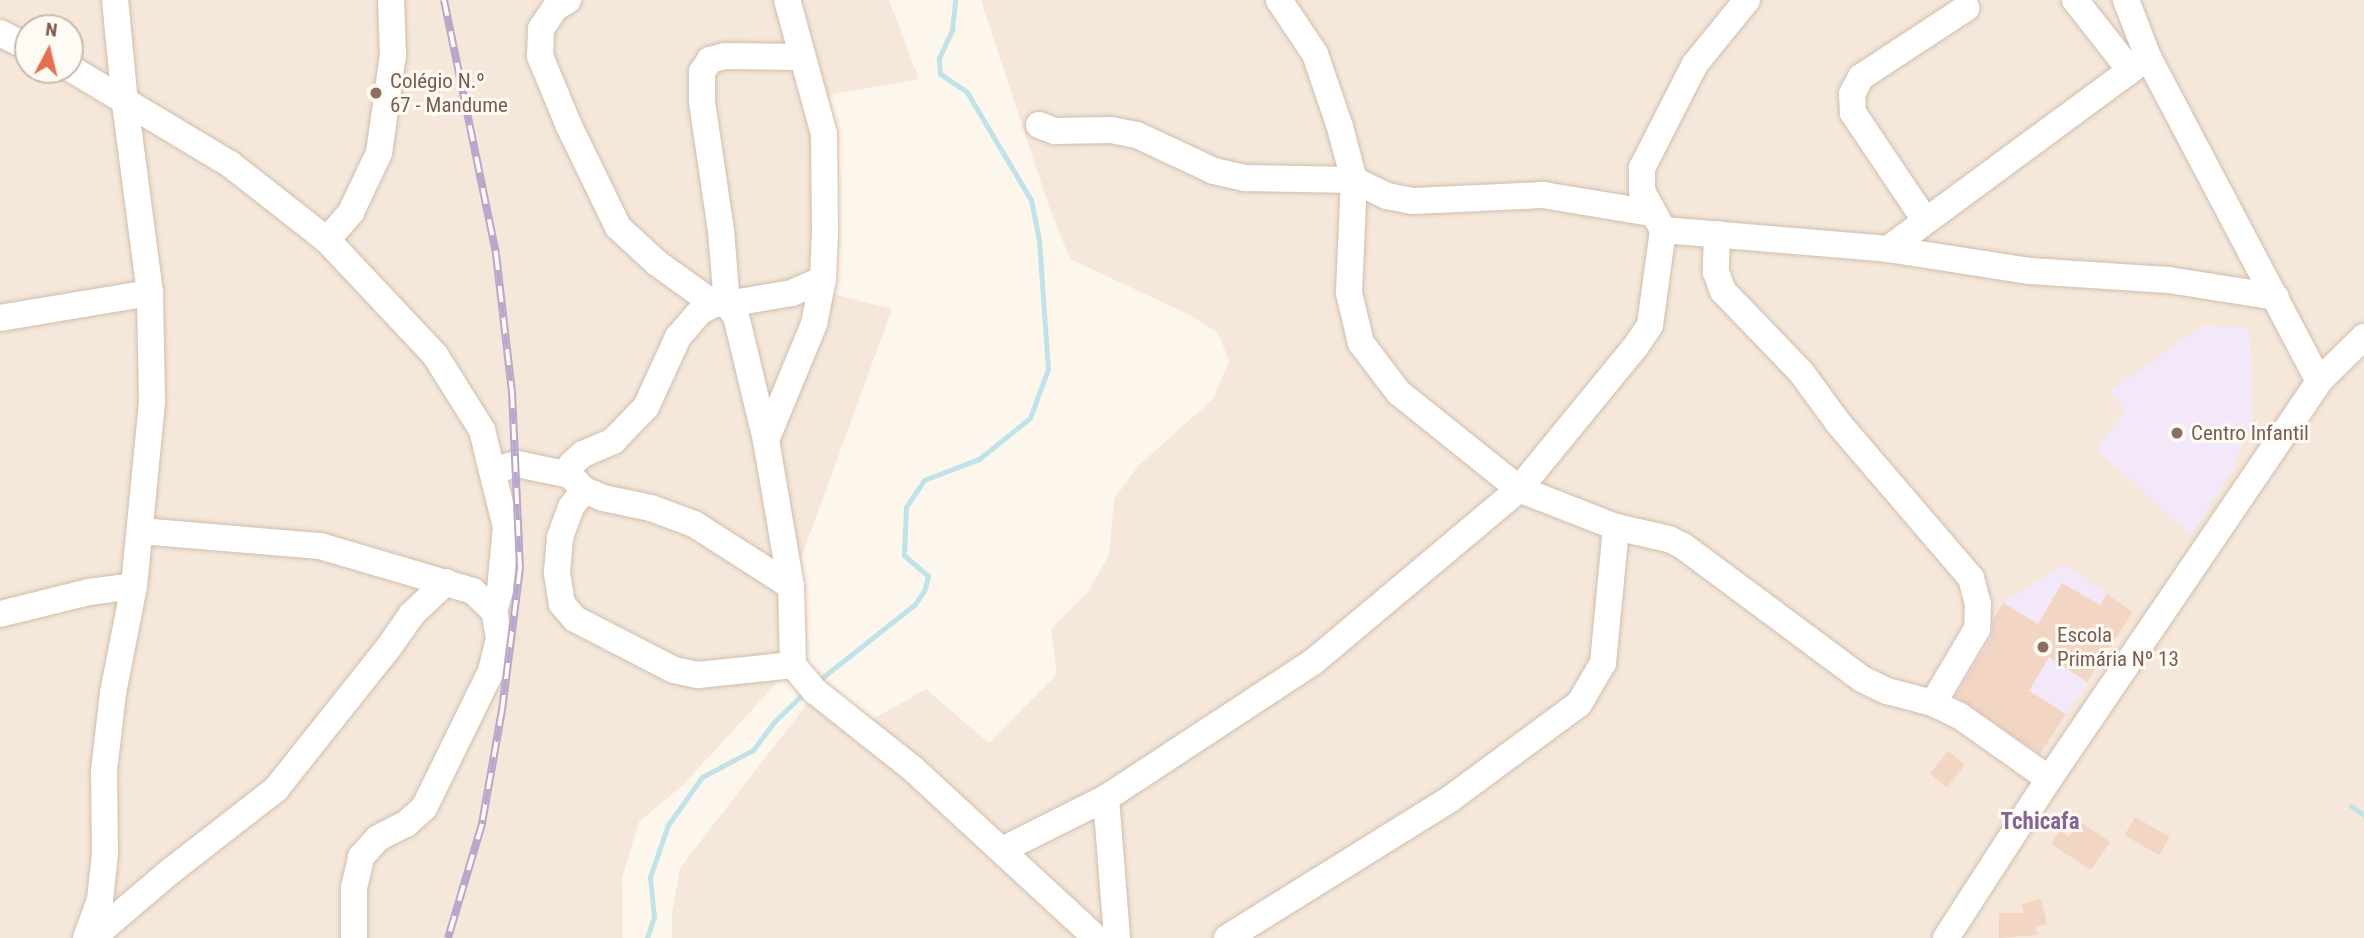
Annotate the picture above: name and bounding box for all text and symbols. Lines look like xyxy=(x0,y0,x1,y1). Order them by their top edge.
north arrow xyxy=(14,14,84,84)
text: N xyxy=(44,18,59,42)
place label: Colégio N.º 67 - Mandume xyxy=(390,68,508,118)
marker: Colégio N.º 67 - Mandume xyxy=(368,85,384,101)
place label: Centro Infantil xyxy=(2191,420,2309,446)
marker: Centro Infantil xyxy=(2169,425,2185,441)
place label: Escola Primária Nº 13 xyxy=(2057,622,2179,672)
marker: Escola Primária Nº 13 xyxy=(2035,639,2051,655)
district label: Tchicafa xyxy=(2001,808,2079,836)

